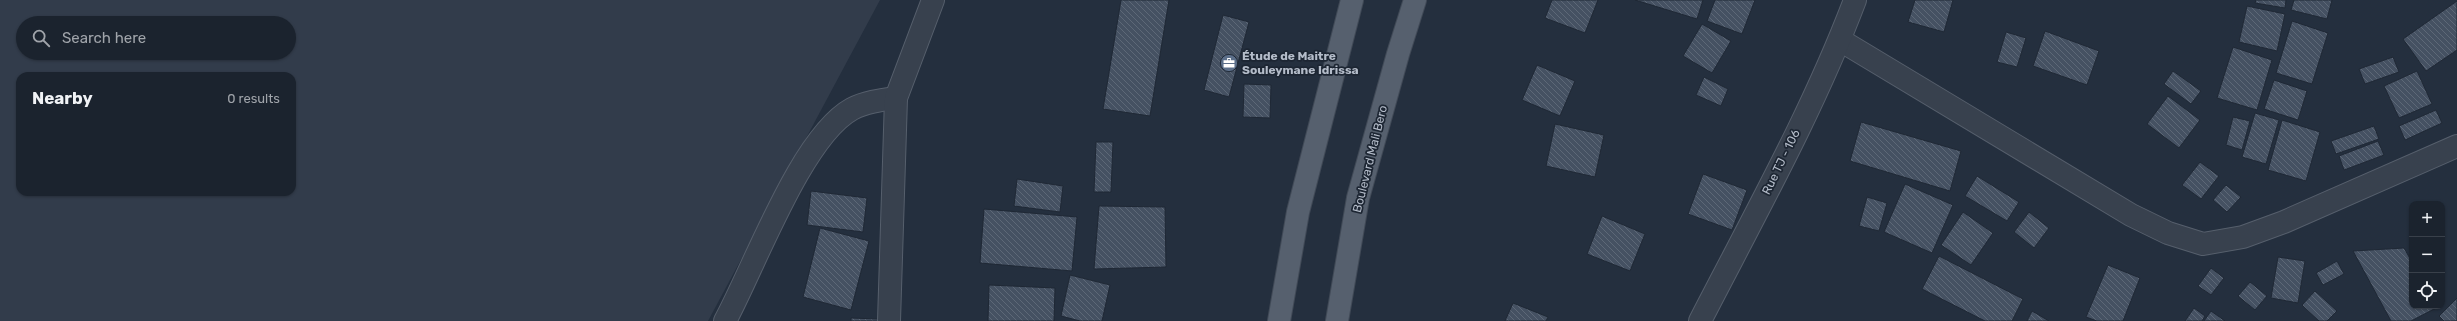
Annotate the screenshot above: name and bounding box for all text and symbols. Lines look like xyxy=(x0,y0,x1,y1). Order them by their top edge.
search box xyxy=(16,16,296,60)
icon: search xyxy=(30,27,52,49)
text: Search here xyxy=(62,29,146,47)
place label: Étude de Maitre Souleymane Idrissa xyxy=(1242,49,1359,77)
office icon: Étude de Maitre Souleymane Idrissa xyxy=(1219,53,1239,73)
text: Nearby xyxy=(32,88,93,108)
text: 0 results xyxy=(227,91,280,106)
street label: Boulevard Mali Bero xyxy=(1350,104,1390,214)
street label: Rue TJ - 106 xyxy=(1759,127,1803,197)
map controls xyxy=(2409,201,2445,309)
button: + xyxy=(2409,201,2445,237)
button: − xyxy=(2409,237,2445,273)
button: locate xyxy=(2409,273,2445,309)

